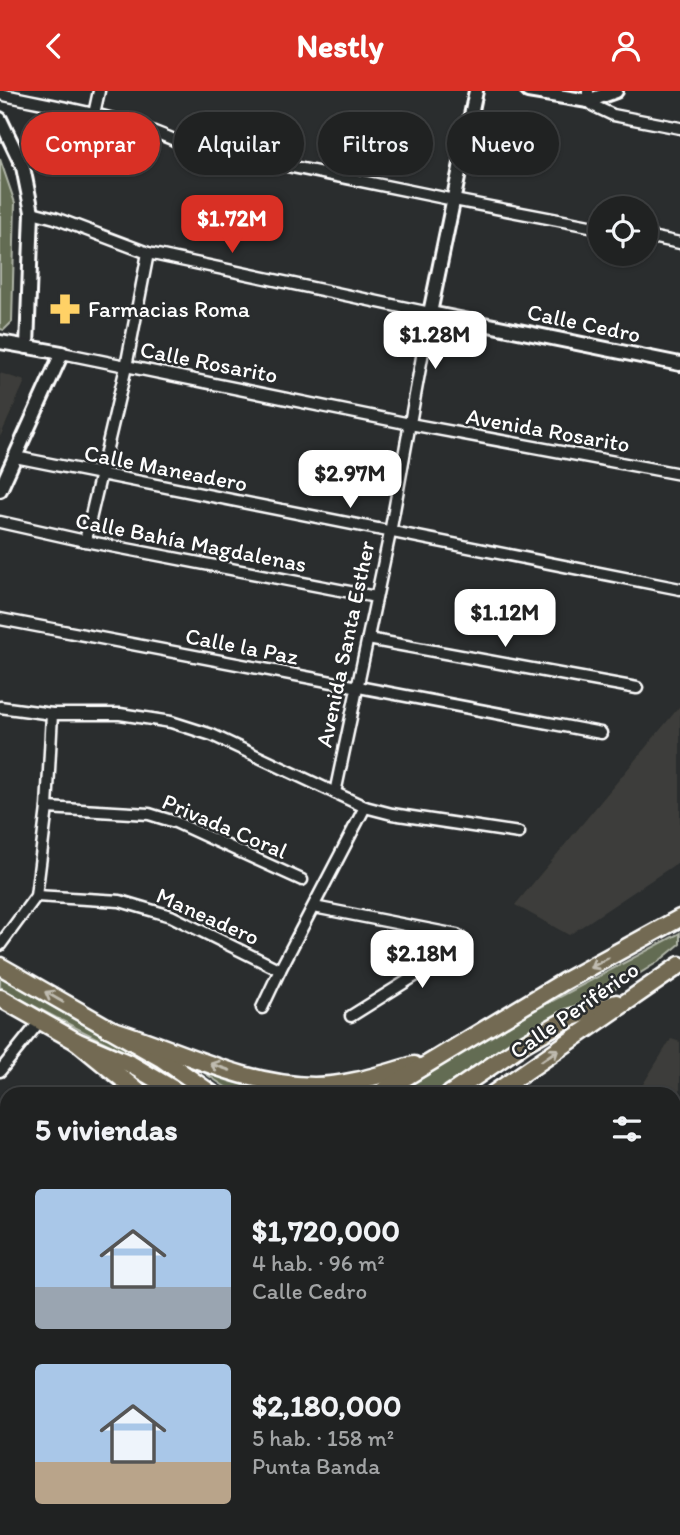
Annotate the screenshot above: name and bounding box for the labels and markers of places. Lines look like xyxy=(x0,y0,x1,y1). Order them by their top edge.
pin: $1.72M xyxy=(175,195,289,255)
pharmacy icon: Farmacias Roma xyxy=(48,292,82,326)
place label: Farmacias Roma xyxy=(88,295,250,323)
pin: $1.28M xyxy=(378,311,492,371)
pin: $2.97M xyxy=(293,451,407,510)
pin: $1.12M xyxy=(448,589,562,649)
pin: $2.18M xyxy=(365,930,479,990)

